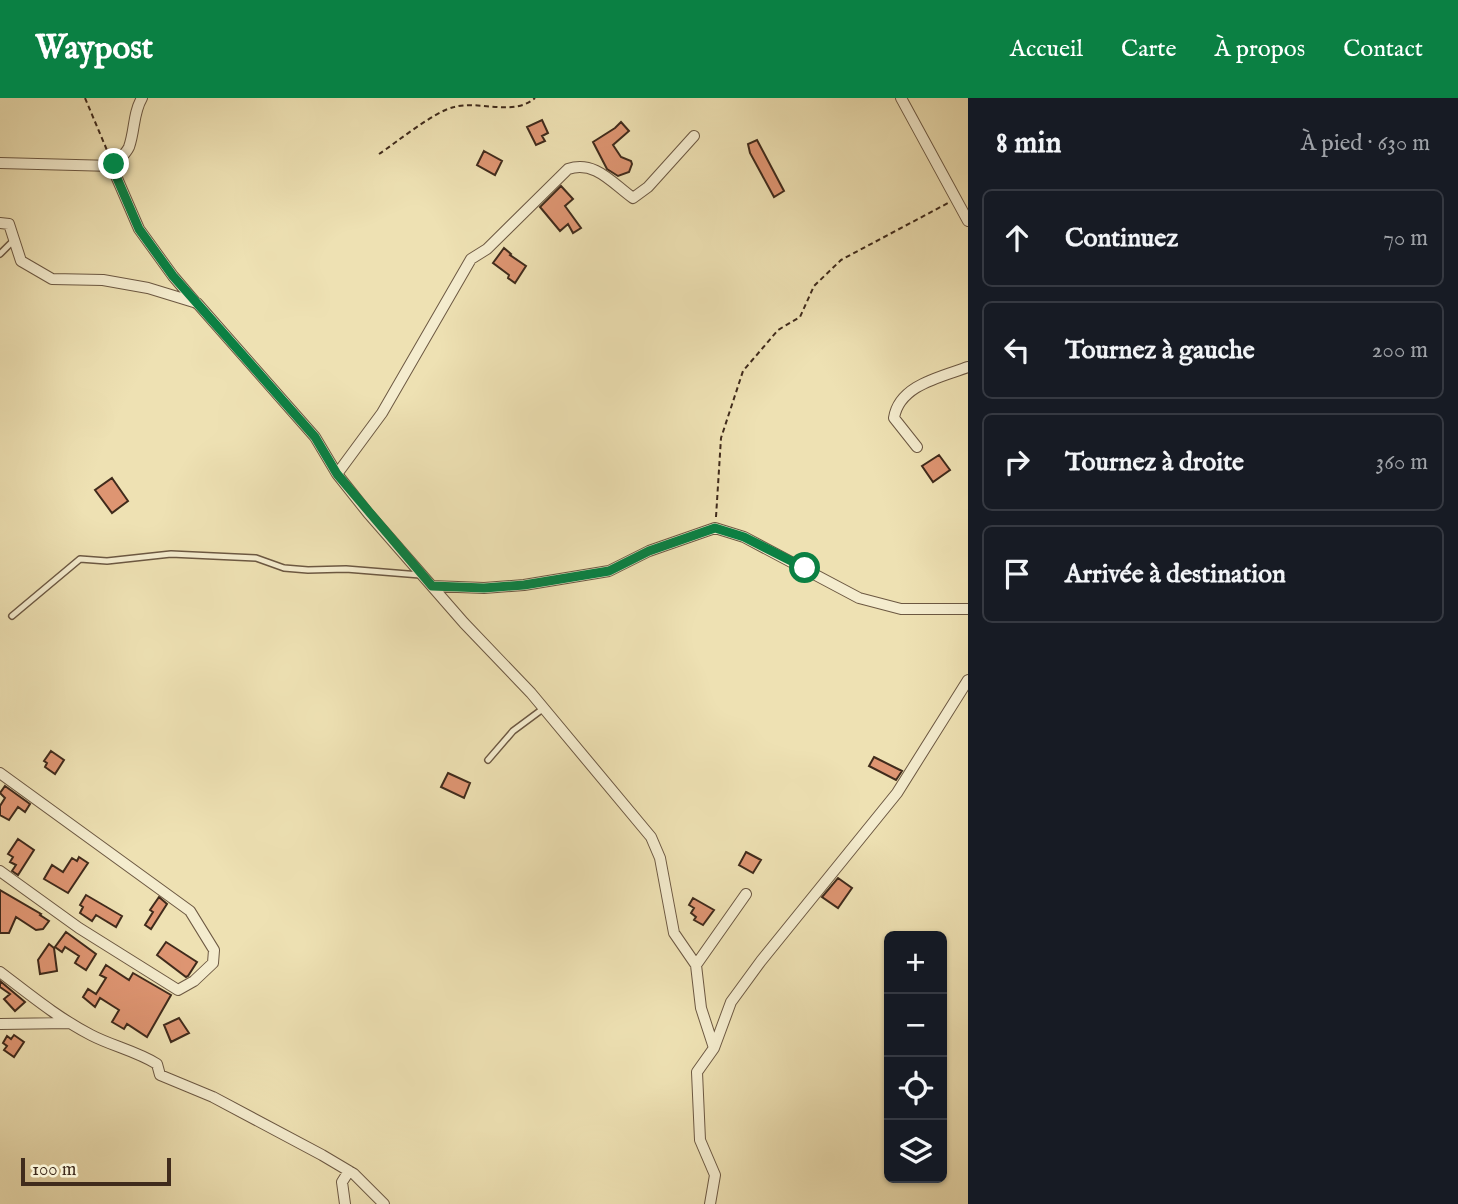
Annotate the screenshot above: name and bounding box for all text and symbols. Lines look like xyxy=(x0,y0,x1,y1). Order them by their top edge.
text: Waypost xyxy=(35,28,153,70)
text: Accueil xyxy=(1010,34,1083,65)
text: Carte xyxy=(1121,34,1177,65)
text: À propos xyxy=(1215,34,1305,65)
text: Contact xyxy=(1343,34,1423,65)
text: 8 min xyxy=(996,125,1062,163)
text: À pied · 630 m xyxy=(1301,129,1430,158)
route end xyxy=(98,148,129,179)
icon: ahead xyxy=(998,219,1036,257)
text: Continuez xyxy=(1065,222,1178,255)
text: 70 m xyxy=(1383,224,1428,253)
icon: left xyxy=(998,331,1036,369)
text: Tournez à gauche xyxy=(1065,334,1255,367)
text: 200 m xyxy=(1372,336,1428,365)
icon: right xyxy=(998,443,1036,481)
text: Tournez à droite xyxy=(1065,446,1244,479)
text: 360 m xyxy=(1376,448,1428,477)
route start xyxy=(789,552,820,583)
icon: arrive xyxy=(998,555,1036,593)
text: Arrivée à destination xyxy=(1065,558,1286,591)
map controls xyxy=(884,931,947,1183)
button: + xyxy=(884,931,947,994)
button: − xyxy=(884,994,947,1057)
button: locate xyxy=(884,1057,947,1120)
button: layers xyxy=(884,1120,947,1183)
scale bar xyxy=(21,1155,172,1187)
text: 100 m xyxy=(32,1158,76,1182)

